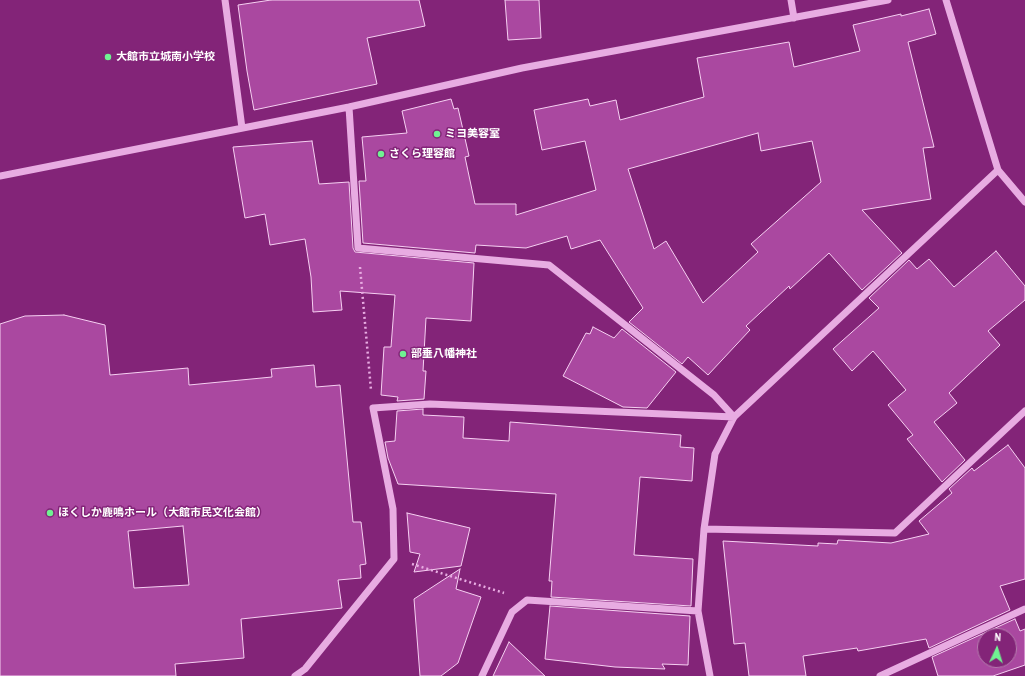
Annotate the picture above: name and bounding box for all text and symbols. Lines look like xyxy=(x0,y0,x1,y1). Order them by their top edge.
place label: 大館市立城南小学校 xyxy=(116,50,215,64)
marker: 大館市立城南小学校 xyxy=(103,52,113,62)
place label: ミヨ美容室 xyxy=(445,127,500,141)
marker: ミヨ美容室 xyxy=(432,129,442,139)
place label: さくら理容館 xyxy=(389,147,455,161)
marker: さくら理容館 xyxy=(376,149,386,159)
place label: 部垂八幡神社 xyxy=(411,347,477,361)
marker: 部垂八幡神社 xyxy=(398,349,408,359)
place label: ほくしか鹿鳴ホール（大館市民文化会館） xyxy=(58,506,267,520)
marker: ほくしか鹿鳴ホール（大館市民文化会館） xyxy=(45,508,55,518)
north arrow xyxy=(977,628,1017,668)
text: N xyxy=(994,630,1001,644)

